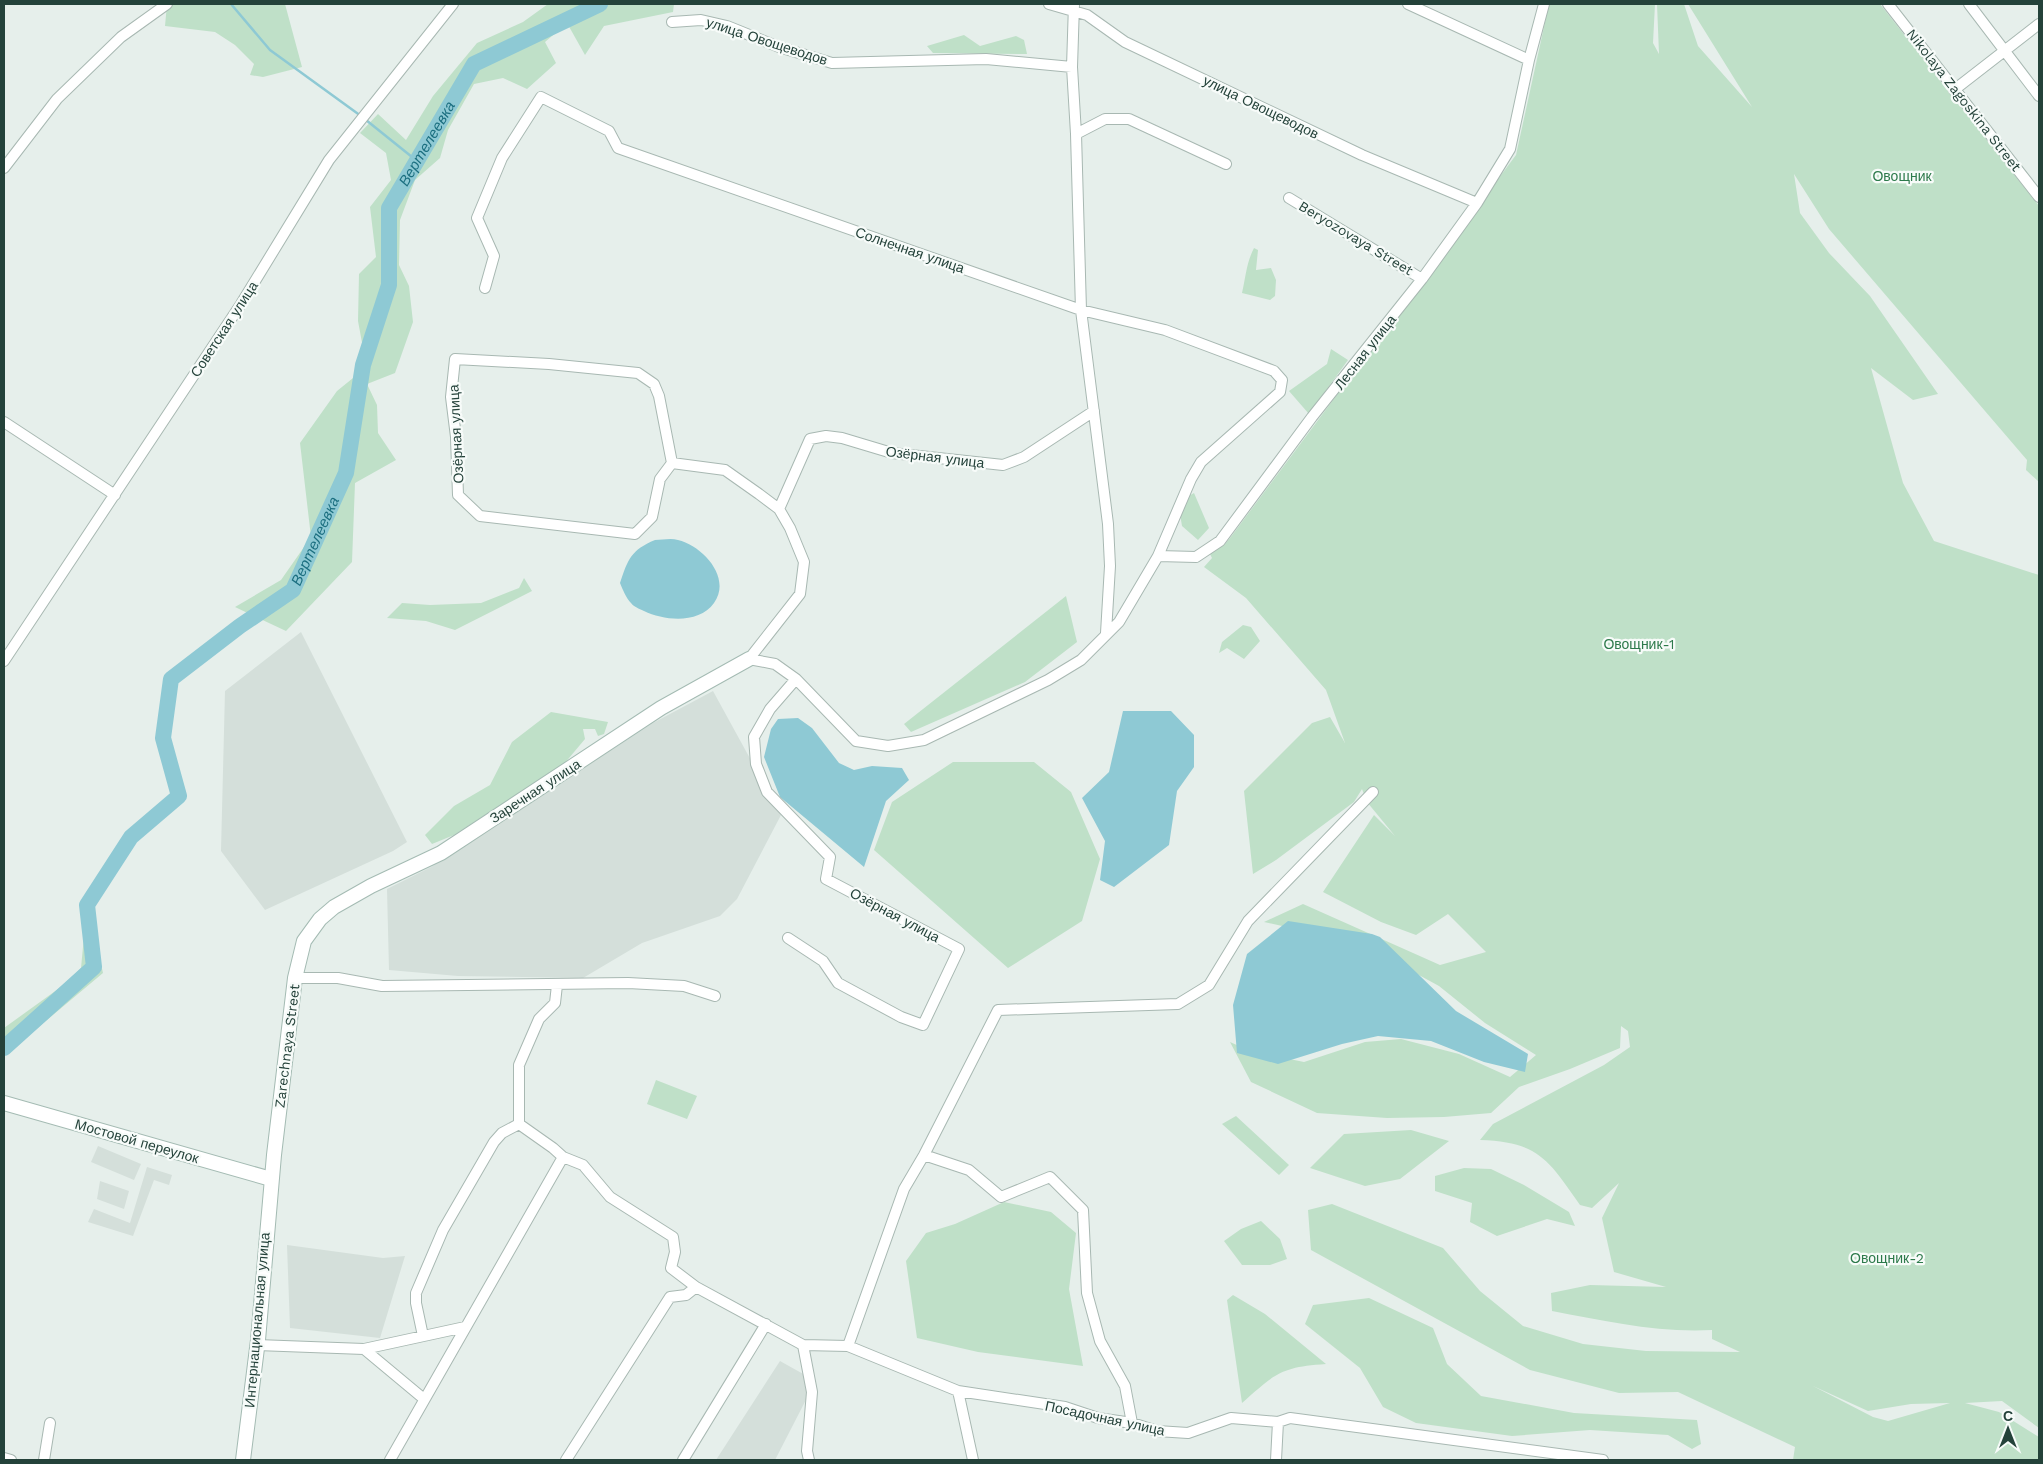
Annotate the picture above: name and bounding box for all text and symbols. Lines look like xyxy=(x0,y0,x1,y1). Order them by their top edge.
street label: улица Овощеводов xyxy=(704,14,830,68)
street label: Nikolaya Zagoskina Street xyxy=(1903,26,2025,174)
street label: улица Овощеводов xyxy=(1201,72,1321,142)
water label: Вертелеевка xyxy=(395,98,459,189)
park label: Овощник xyxy=(1872,168,1932,184)
street label: Beryozovaya Street xyxy=(1296,198,1416,278)
street label: Солнечная улица xyxy=(853,224,967,276)
street label: Советская улица xyxy=(187,278,261,380)
street label: Лесная улица xyxy=(1331,311,1399,393)
street label: Озёрная улица xyxy=(445,384,467,484)
street label: Озёрная улица xyxy=(885,443,985,471)
water label: Вертелеевка xyxy=(287,494,343,588)
park label: Овощник-1 xyxy=(1603,636,1675,652)
street label: Заречная улица xyxy=(487,756,584,826)
street label: Озёрная улица xyxy=(847,885,943,945)
street label: Zarechnaya Street xyxy=(271,983,303,1109)
street label: Мостовой переулок xyxy=(73,1116,202,1167)
street label: Интернациональная улица xyxy=(241,1231,273,1408)
park label: Овощник-2 xyxy=(1850,1250,1924,1266)
street label: Посадочная улица xyxy=(1044,1397,1167,1439)
north arrow xyxy=(1983,1404,2033,1454)
text: С xyxy=(2003,1408,2013,1424)

